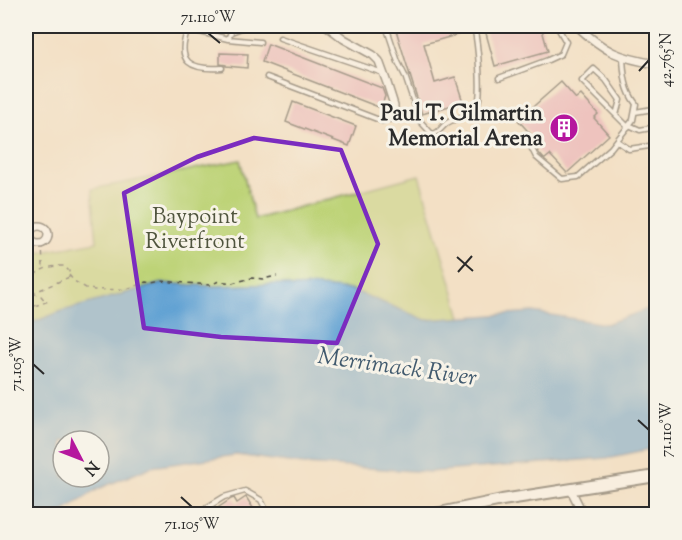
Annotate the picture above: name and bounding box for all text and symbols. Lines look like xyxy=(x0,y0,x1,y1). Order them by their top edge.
text: 71.110°W xyxy=(181,8,236,29)
text: 42.765°N xyxy=(657,33,678,87)
place label: Paul T. Gilmartin Memorial Arena xyxy=(380,99,544,156)
building icon: Paul T. Gilmartin Memorial Arena xyxy=(548,112,580,144)
park label: Baypoint Riverfront xyxy=(145,202,245,259)
text: 71.105°W xyxy=(7,336,28,391)
water label: Merrimack River xyxy=(315,340,479,396)
text: 71.110°W xyxy=(657,402,678,457)
north arrow xyxy=(51,429,111,489)
text: N xyxy=(77,455,103,480)
text: 71.105°W xyxy=(165,515,220,536)

